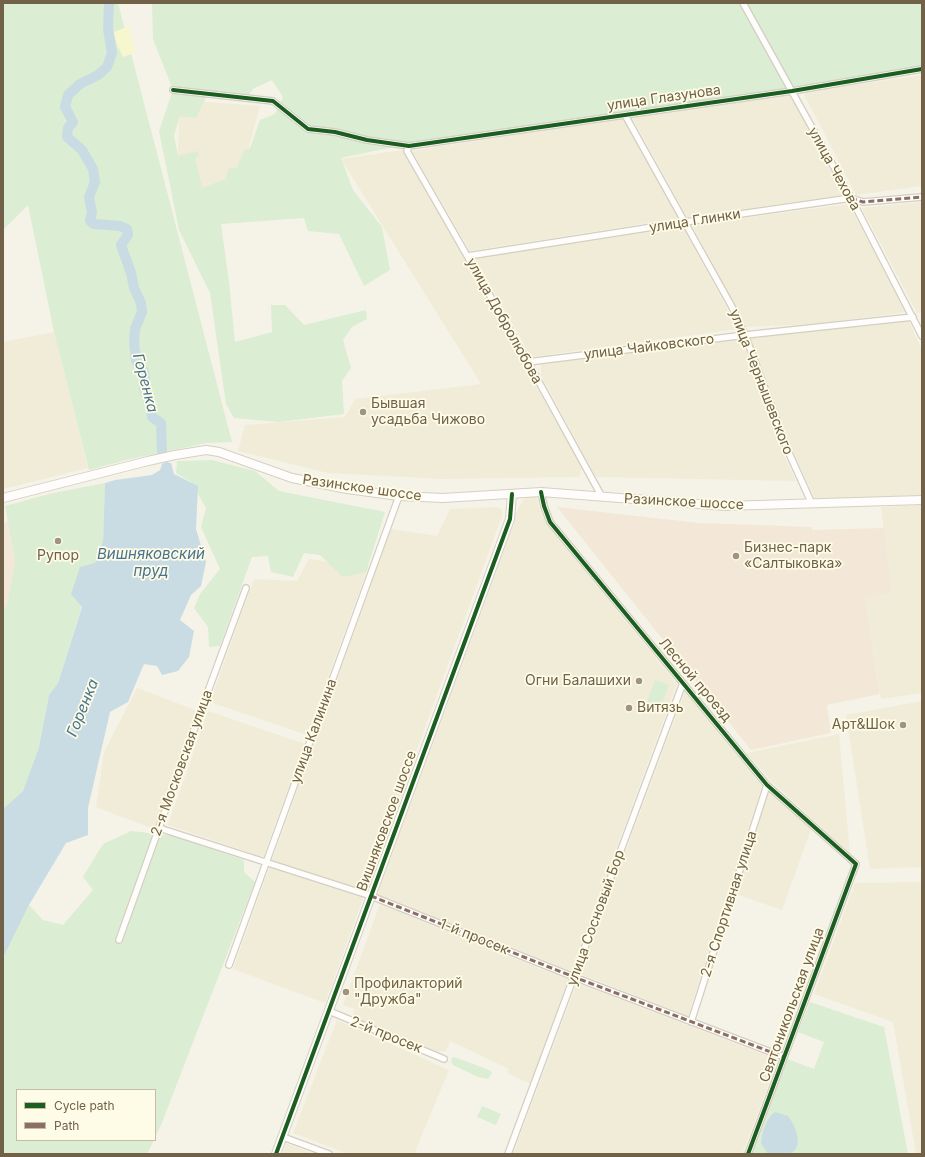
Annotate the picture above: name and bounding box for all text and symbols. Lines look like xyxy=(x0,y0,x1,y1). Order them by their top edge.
street label: улица Глазунова xyxy=(606,82,722,114)
street label: улица Чехова xyxy=(804,124,864,214)
street label: улица Глинки xyxy=(648,205,742,237)
street label: улица Добролюбова xyxy=(462,255,546,387)
street label: улица Чернышевского xyxy=(725,307,797,457)
street label: улица Чайковского xyxy=(583,331,715,363)
water label: Горенка xyxy=(128,351,162,415)
place label: Бывшая усадьба Чижово xyxy=(371,396,485,428)
marker: Бывшая усадьба Чижово xyxy=(358,407,368,417)
street label: Разинское шоссе xyxy=(301,471,423,505)
street label: Разинское шоссе xyxy=(624,490,744,514)
marker: Рупор xyxy=(53,536,63,546)
place label: Бизнес-парк «Салтыковка» xyxy=(744,540,843,572)
water label: Вишняковский пруд xyxy=(97,545,205,580)
place label: Рупор xyxy=(37,548,79,564)
marker: Бизнес-парк «Салтыковка» xyxy=(731,551,741,561)
street label: Лесной проезд xyxy=(655,635,735,725)
place label: Огни Балашихи xyxy=(525,673,631,689)
street label: улица Калинина xyxy=(287,676,341,786)
marker: Огни Балашихи xyxy=(634,676,644,686)
water label: Горенка xyxy=(63,677,103,739)
street label: 2-я Московская улица xyxy=(148,688,216,838)
place label: Витязь xyxy=(637,700,683,716)
marker: Витязь xyxy=(624,703,634,713)
place label: Арт&Шок xyxy=(832,717,895,733)
marker: Арт&Шок xyxy=(898,720,908,730)
street label: Вишняковское шоссе xyxy=(354,748,420,894)
street label: 2-я Спортивная улица xyxy=(697,829,761,979)
street label: улица Сосновый Бор xyxy=(564,848,628,988)
street label: 1-й просек xyxy=(437,915,511,959)
street label: Святоникольская улица xyxy=(756,925,828,1085)
place label: Профилакторий "Дружба" xyxy=(354,976,463,1008)
marker: Профилакторий "Дружба" xyxy=(341,987,351,997)
street label: 2-й просек xyxy=(348,1013,424,1057)
legend xyxy=(16,1089,156,1141)
text: Cycle path xyxy=(54,1098,115,1113)
text: Path xyxy=(54,1118,79,1133)

